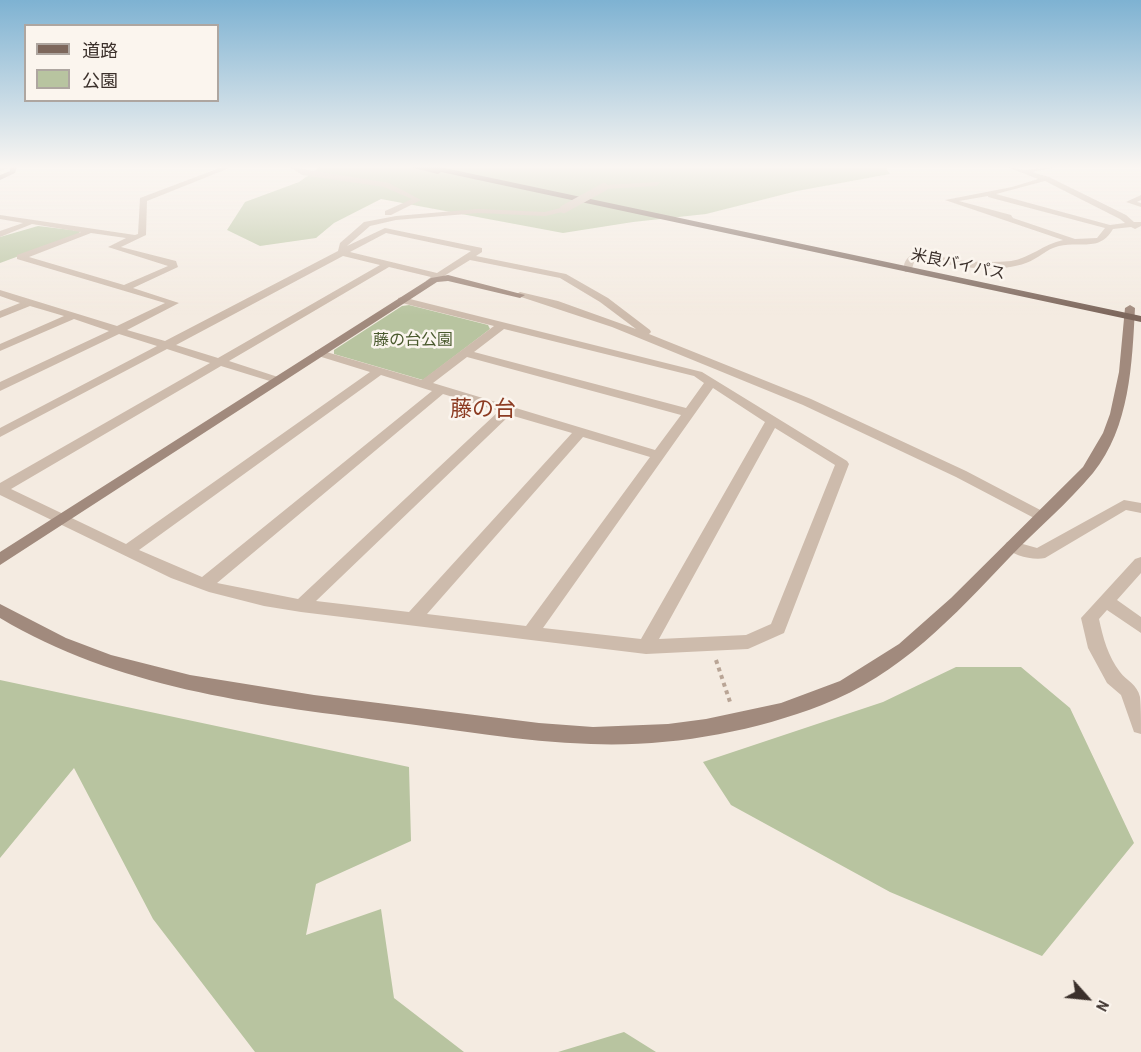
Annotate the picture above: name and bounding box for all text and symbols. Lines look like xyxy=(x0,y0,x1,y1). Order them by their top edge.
legend xyxy=(24,24,219,102)
text: 道路 xyxy=(82,38,118,63)
text: 公園 xyxy=(82,68,118,93)
street label: 米良バイパス xyxy=(909,246,1007,284)
park label: 藤の台公園 xyxy=(373,331,453,351)
district label: 藤の台 xyxy=(450,397,516,423)
north arrow xyxy=(1057,968,1117,1028)
text: N xyxy=(1091,997,1115,1015)

